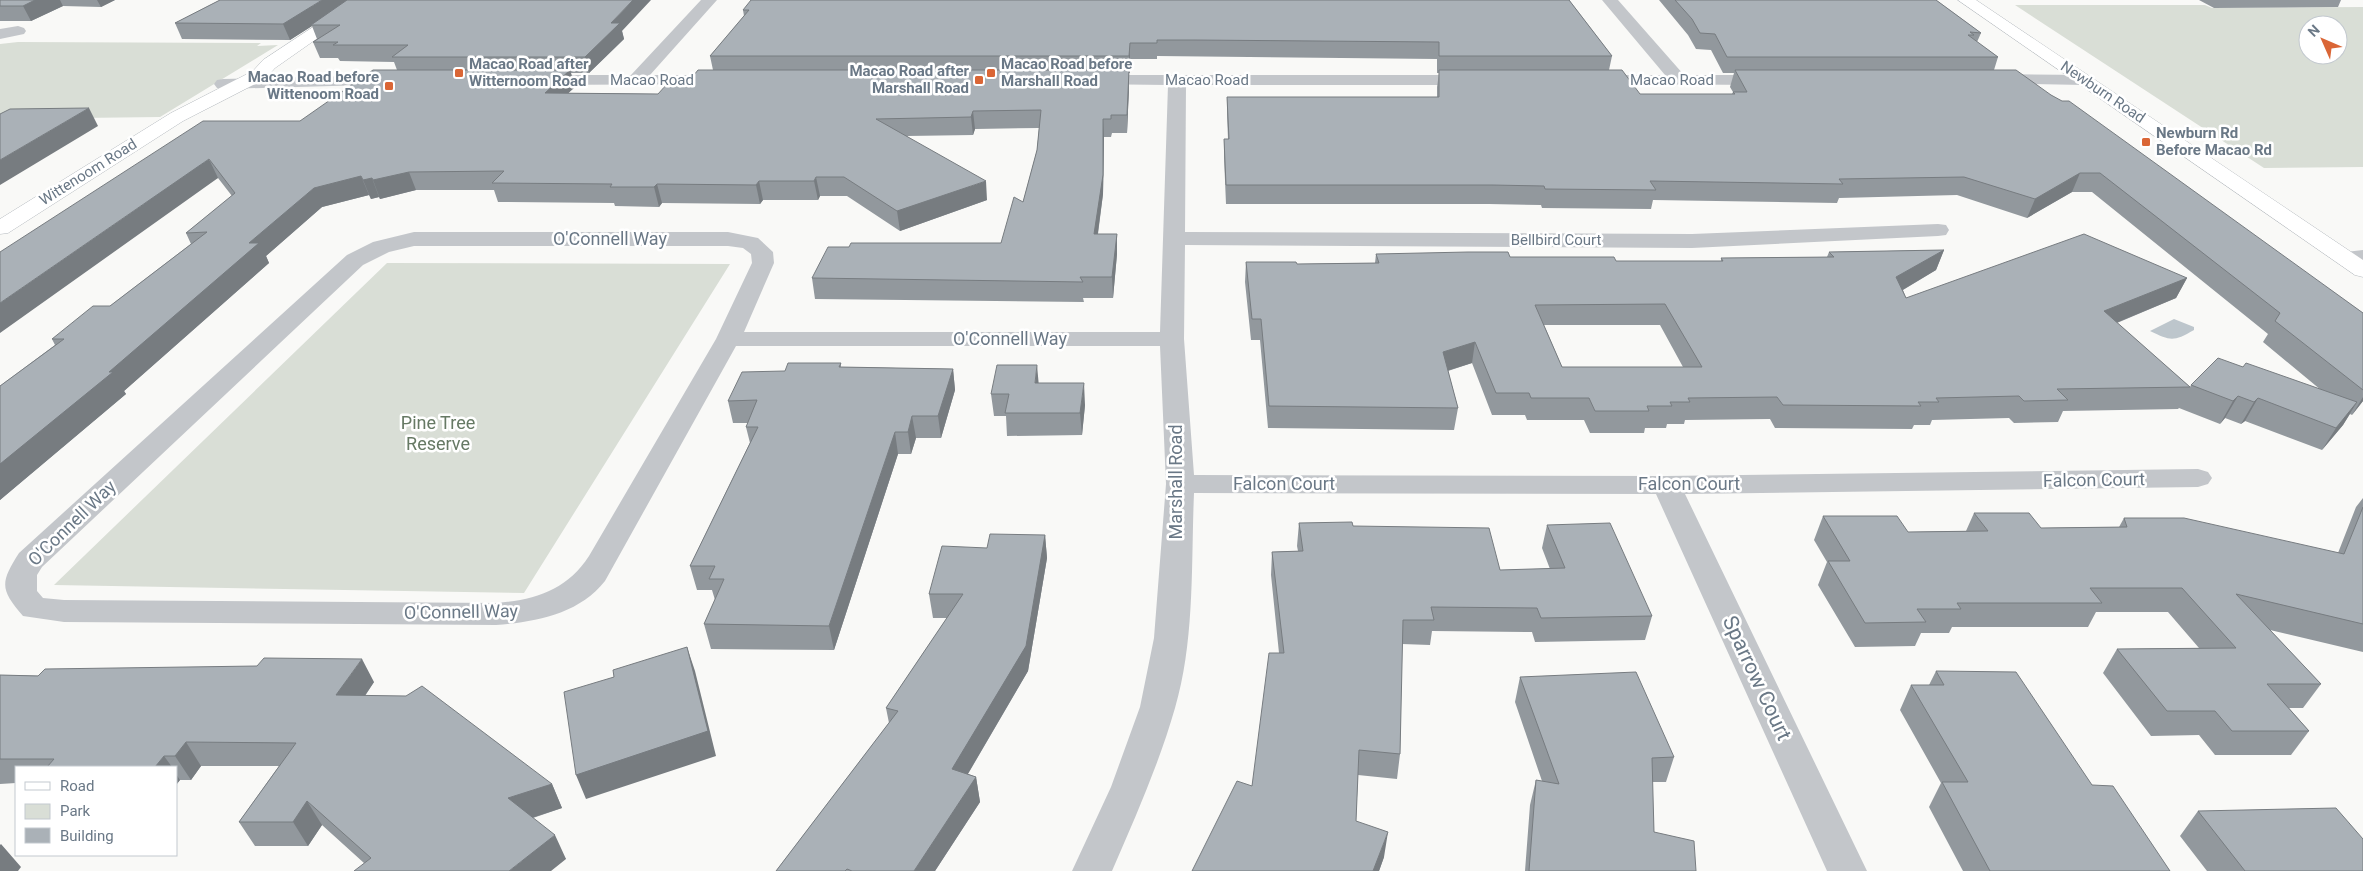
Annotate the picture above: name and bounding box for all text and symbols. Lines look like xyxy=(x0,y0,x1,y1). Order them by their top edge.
north arrow xyxy=(2298,15,2348,65)
text: N xyxy=(2305,22,2323,40)
place label: Macao Road after Witternoom Road xyxy=(469,55,589,90)
place label: Macao Road before Marshall Road xyxy=(1001,55,1132,90)
street label: Newburn Road xyxy=(2057,57,2149,127)
place label: Macao Road after Marshall Road xyxy=(849,62,969,97)
marker: Macao Road after Witternoom Road xyxy=(453,67,465,79)
marker: Macao Road before Marshall Road xyxy=(985,67,997,79)
place label: Macao Road before Wittenoom Road xyxy=(248,68,379,103)
street label: Macao Road xyxy=(610,71,694,89)
street label: Macao Road xyxy=(1165,71,1249,89)
street label: Macao Road xyxy=(1630,71,1714,89)
marker: Macao Road after Marshall Road xyxy=(973,74,985,86)
marker: Macao Road before Wittenoom Road xyxy=(383,80,395,92)
place label: Newburn Rd Before Macao Rd xyxy=(2156,124,2272,159)
street label: Wittenoom Road xyxy=(36,135,140,209)
marker: Newburn Rd Before Macao Rd xyxy=(2140,136,2152,148)
street label: O'Connell Way xyxy=(553,228,667,249)
street label: Bellbird Court xyxy=(1511,231,1601,249)
street label: O'Connell Way xyxy=(953,328,1067,349)
park label: Pine Tree Reserve xyxy=(401,412,475,454)
street label: Marshall Road xyxy=(1165,424,1186,540)
street label: Falcon Court xyxy=(2043,468,2145,491)
street label: Falcon Court xyxy=(1233,473,1335,494)
street label: Falcon Court xyxy=(1638,473,1740,494)
street label: O'Connell Way xyxy=(23,475,120,570)
street label: O'Connell Way xyxy=(404,600,519,623)
street label: Sparrow Court xyxy=(1718,612,1796,744)
legend xyxy=(15,766,178,856)
text: Road xyxy=(60,777,94,795)
text: Park xyxy=(60,802,91,820)
text: Building xyxy=(60,827,114,845)

